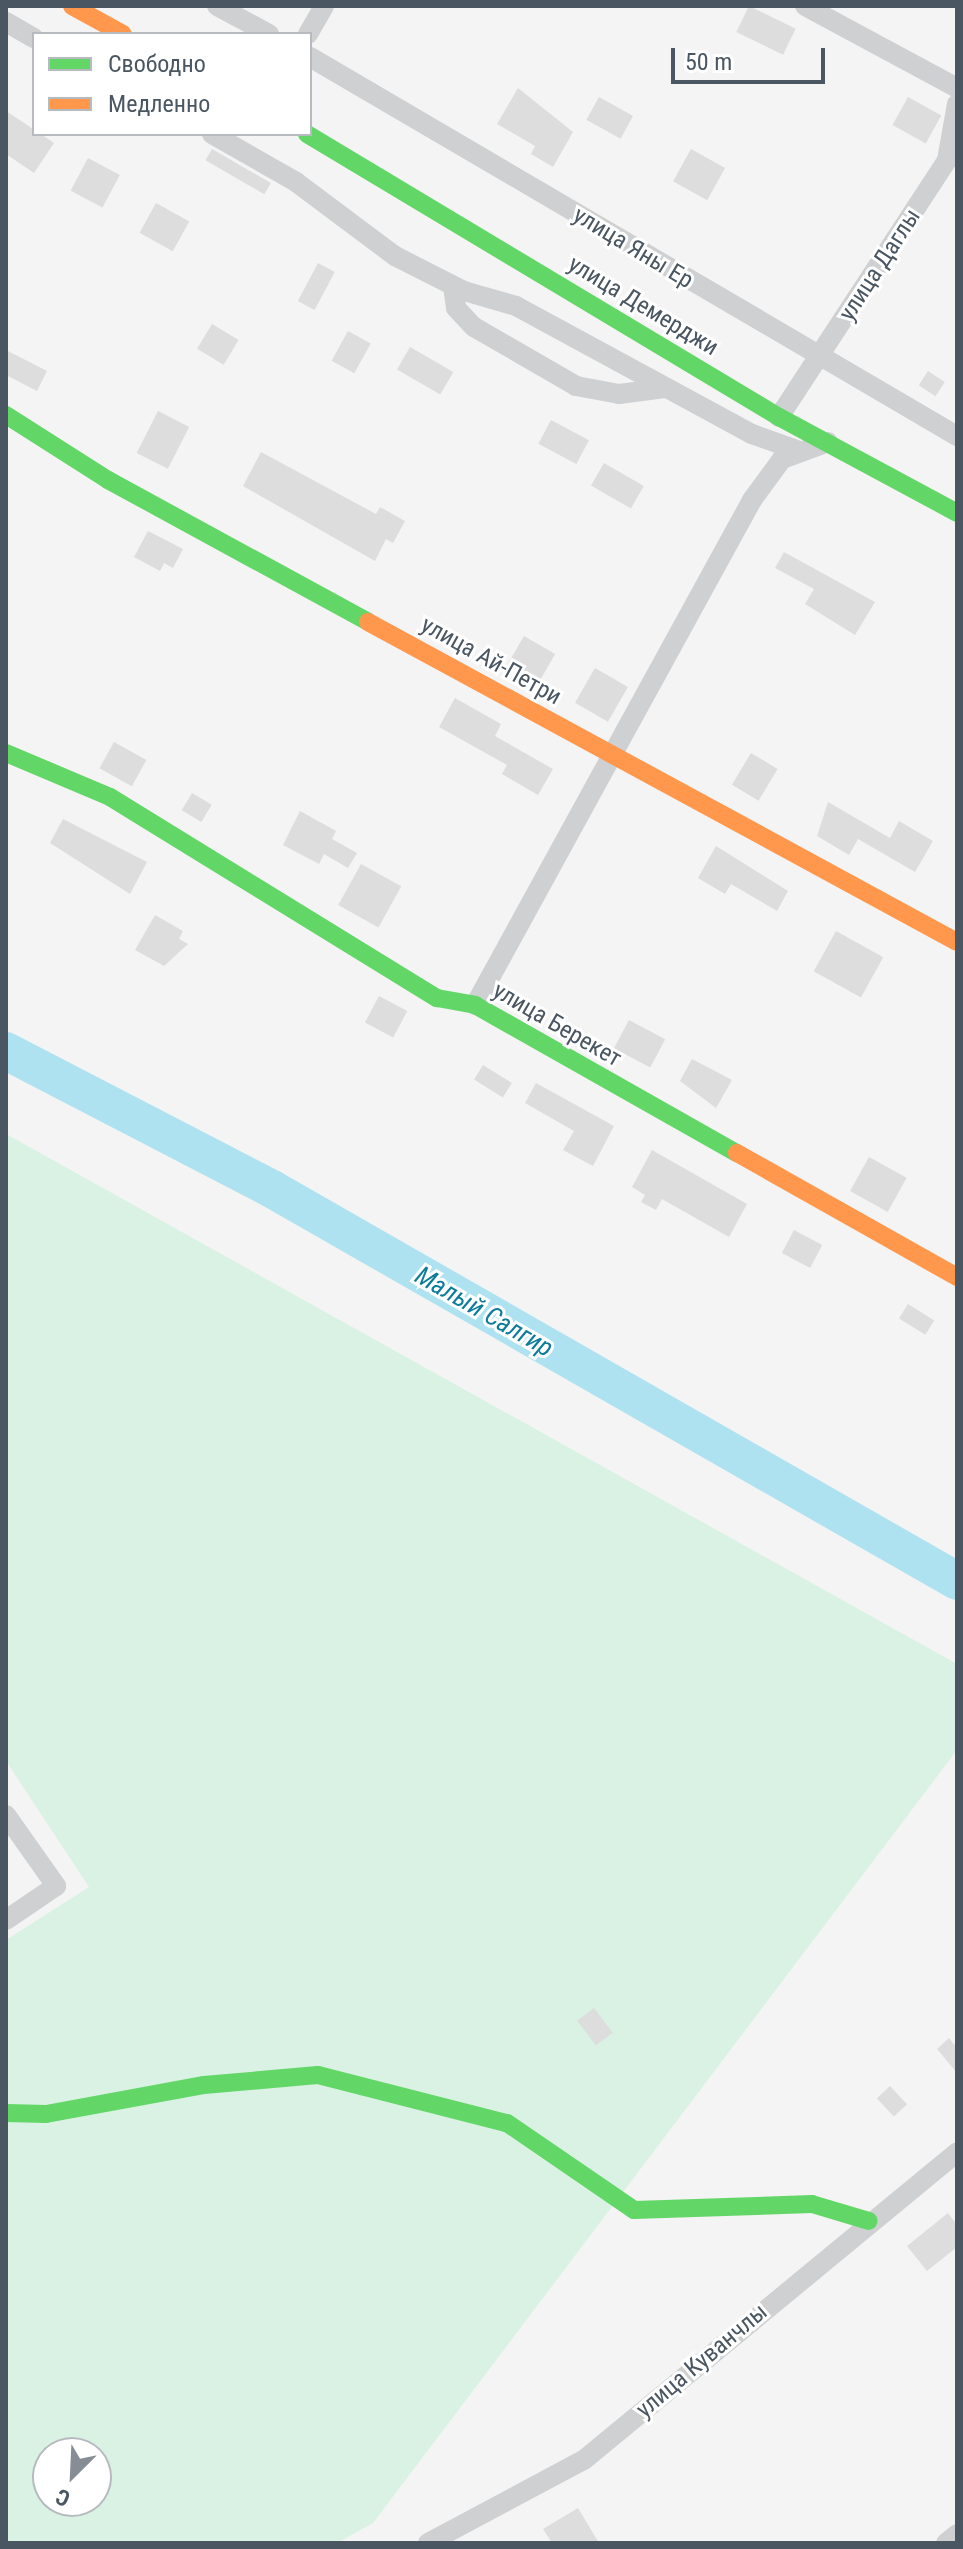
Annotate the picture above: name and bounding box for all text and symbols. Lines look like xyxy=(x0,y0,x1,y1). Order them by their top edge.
legend xyxy=(32,32,312,136)
scale bar xyxy=(675,32,829,82)
text: 50 m xyxy=(685,48,732,76)
text: Свободно xyxy=(108,50,206,78)
text: Медленно xyxy=(108,90,210,118)
street label: улица Яны Ер xyxy=(568,201,698,295)
street label: улица Даглы xyxy=(833,204,927,326)
street label: улица Демерджи xyxy=(563,250,723,362)
street label: улица Ай-Петри xyxy=(416,611,566,711)
street label: улица Берекет xyxy=(488,977,626,1073)
water label: Малый Салгир xyxy=(410,1260,558,1364)
street label: улица Куванчлы xyxy=(631,2298,773,2424)
north arrow xyxy=(32,2437,112,2517)
text: С xyxy=(52,2484,74,2512)

